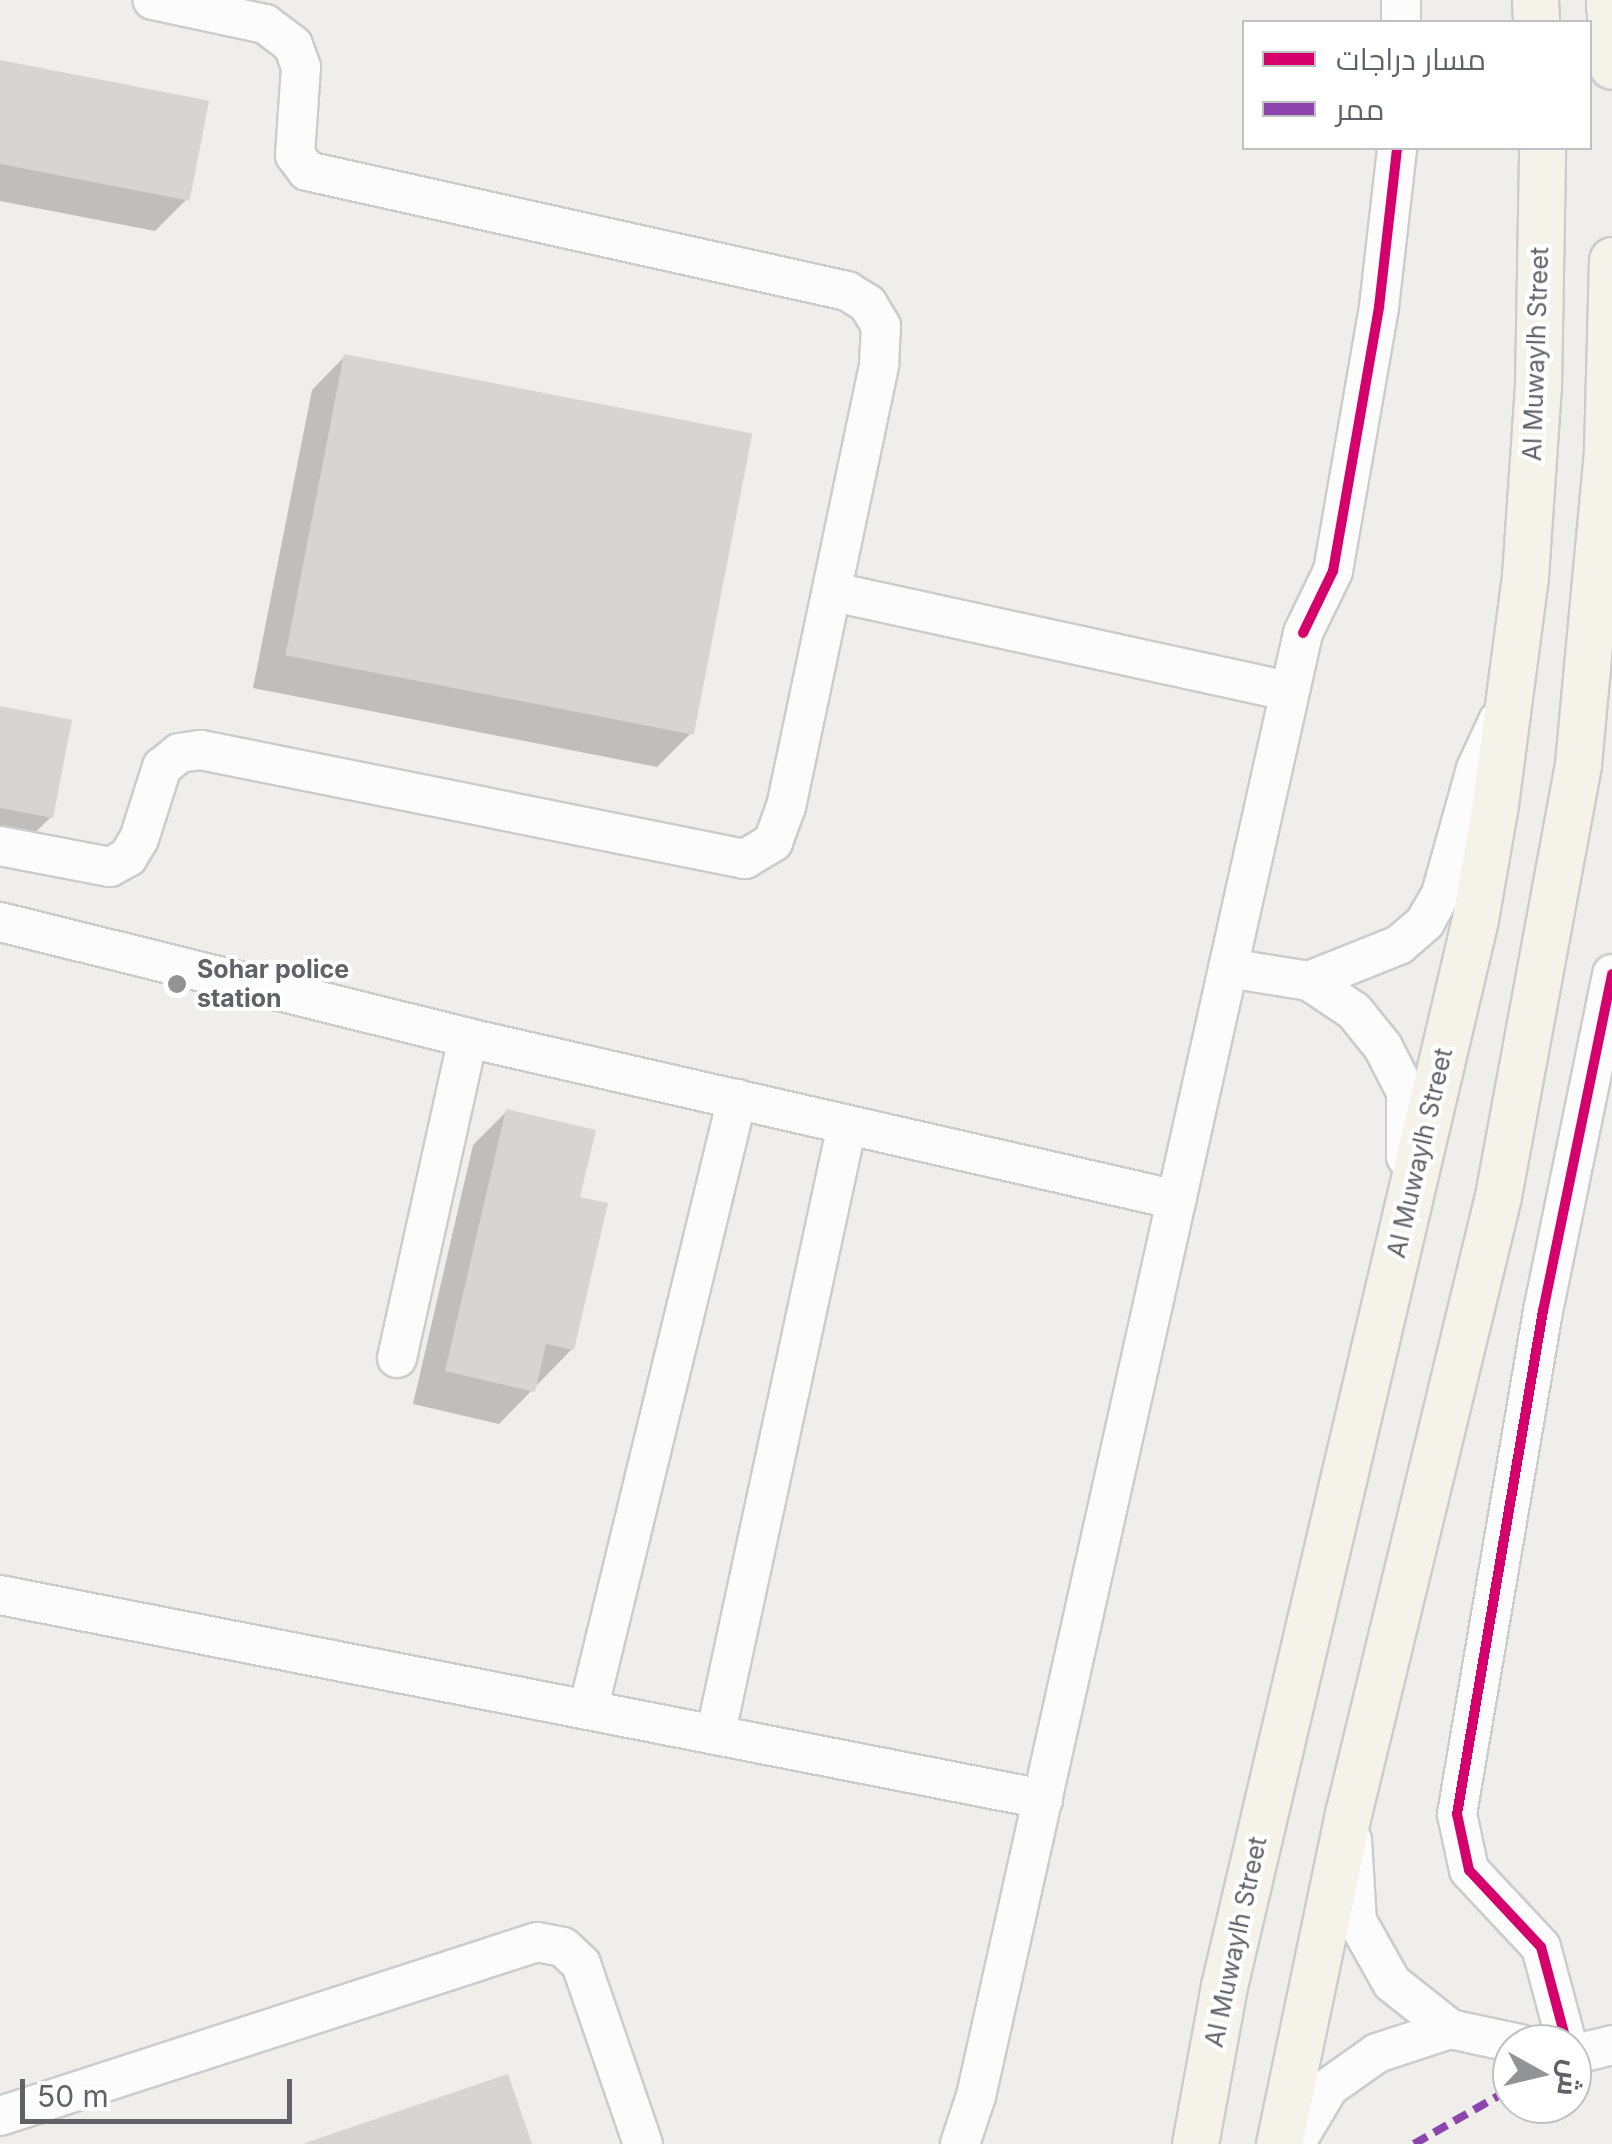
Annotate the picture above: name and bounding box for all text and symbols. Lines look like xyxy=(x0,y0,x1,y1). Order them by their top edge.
legend xyxy=(1242,20,1592,150)
text: مسار دراجات xyxy=(1336,41,1486,77)
text: ممر xyxy=(1336,91,1385,127)
street label: Al Muwaylh Street xyxy=(1517,246,1555,462)
place label: Sohar police station xyxy=(197,955,349,1014)
marker: Sohar police station xyxy=(166,973,188,995)
street label: Al Muwaylh Street xyxy=(1381,1045,1459,1261)
street label: Al Muwaylh Street xyxy=(1199,1834,1273,2050)
north arrow xyxy=(1492,2024,1592,2124)
text: ش xyxy=(1550,2058,1589,2098)
scale bar xyxy=(25,2059,298,2121)
text: 50 m xyxy=(37,2078,109,2114)

